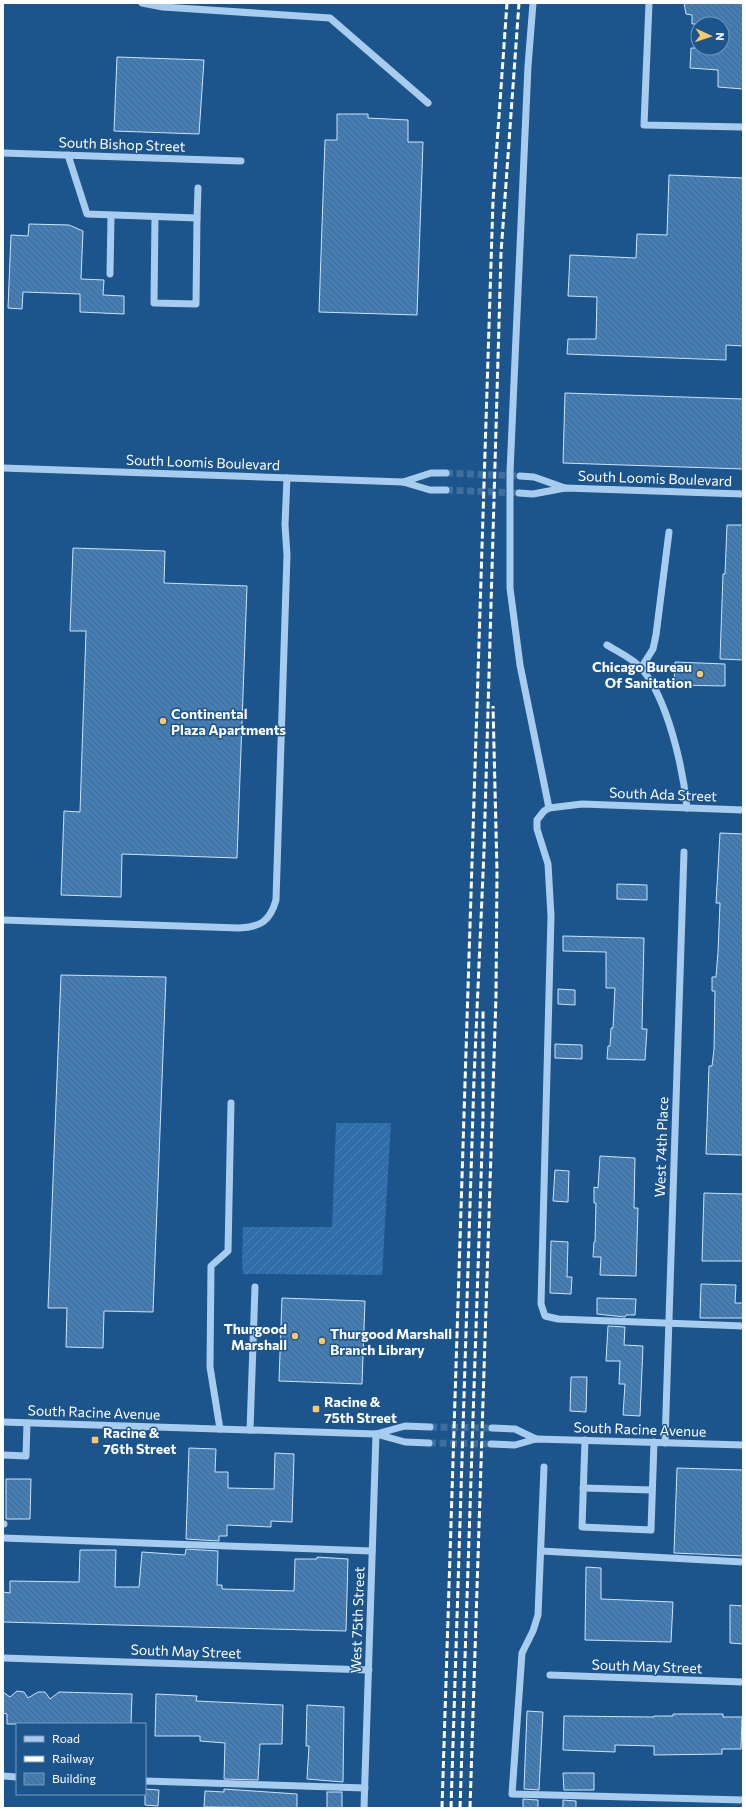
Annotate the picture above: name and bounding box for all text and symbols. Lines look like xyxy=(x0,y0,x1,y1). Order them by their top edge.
north arrow xyxy=(690,16,730,56)
text: N xyxy=(714,32,727,41)
street label: South Bishop Street xyxy=(58,133,186,155)
street label: South Loomis Boulevard xyxy=(126,451,280,473)
street label: South Loomis Boulevard xyxy=(578,467,732,489)
place label: Chicago Bureau Of Sanitation xyxy=(592,658,692,691)
marker: Chicago Bureau Of Sanitation xyxy=(695,669,705,679)
place label: Continental Plaza Apartments xyxy=(171,705,287,738)
marker: Continental Plaza Apartments xyxy=(158,716,168,726)
street label: South Ada Street xyxy=(609,784,717,804)
street label: West 74th Place xyxy=(651,1096,671,1198)
place label: Thurgood Marshall xyxy=(224,1320,287,1353)
place label: Thurgood Marshall Branch Library xyxy=(330,1325,452,1358)
marker: Thurgood Marshall xyxy=(290,1331,300,1341)
marker: Thurgood Marshall Branch Library xyxy=(317,1336,327,1346)
place label: Racine & 75th Street xyxy=(324,1393,397,1426)
street label: South Racine Avenue xyxy=(27,1401,161,1423)
marker: Racine & 75th Street xyxy=(311,1404,321,1414)
street label: South Racine Avenue xyxy=(573,1418,707,1440)
place label: Racine & 76th Street xyxy=(103,1424,176,1457)
marker: Racine & 76th Street xyxy=(90,1435,100,1445)
street label: West 75th Street xyxy=(347,1566,367,1674)
street label: South May Street xyxy=(130,1641,242,1661)
street label: South May Street xyxy=(591,1656,703,1676)
legend xyxy=(16,1723,146,1795)
text: Road xyxy=(52,1731,80,1745)
text: Railway xyxy=(52,1751,94,1765)
text: Building xyxy=(52,1771,96,1785)

